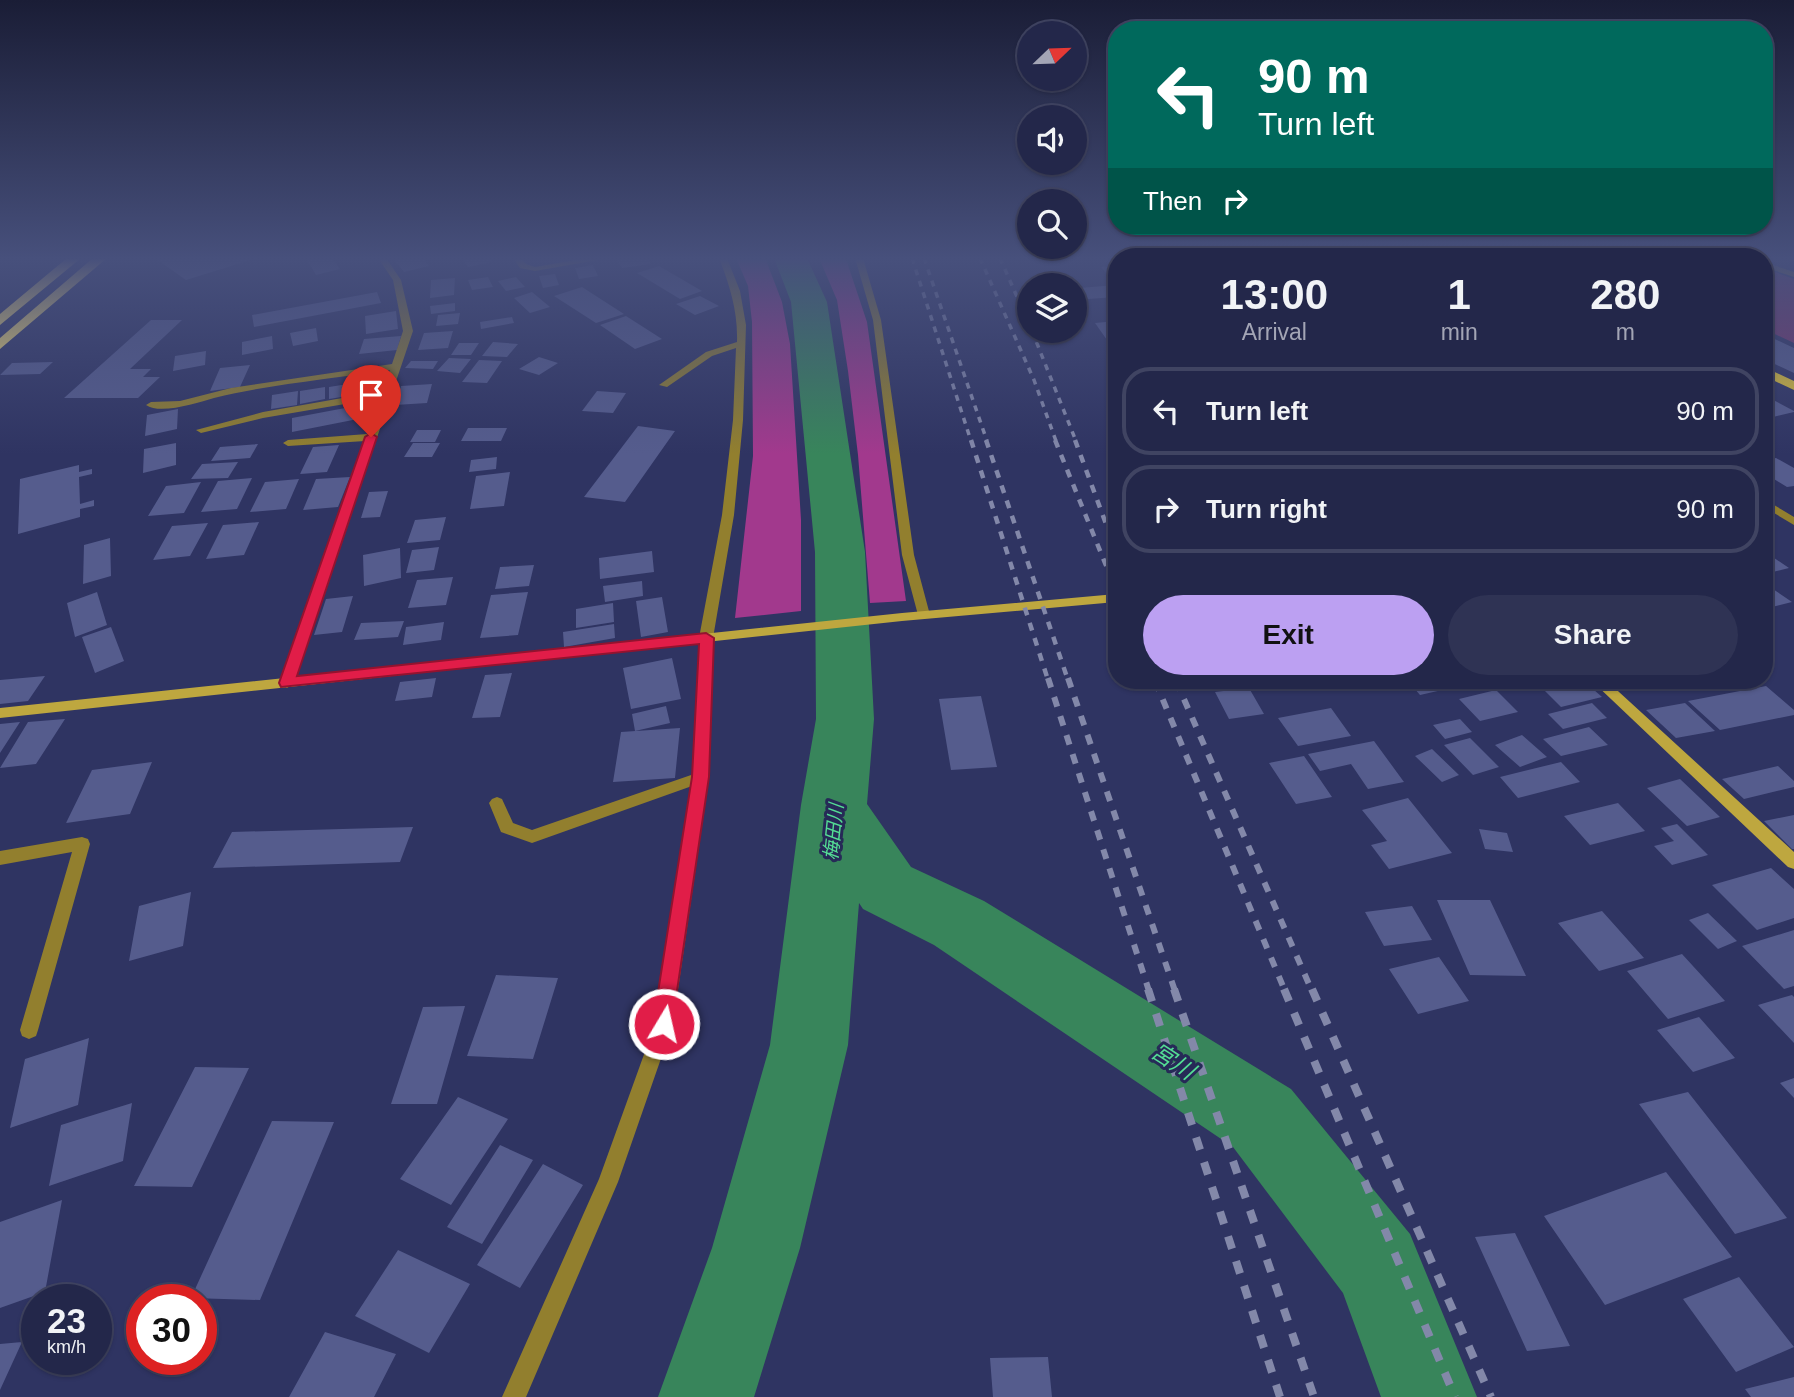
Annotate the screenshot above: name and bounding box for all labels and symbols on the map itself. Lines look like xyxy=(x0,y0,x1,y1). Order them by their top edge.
north arrow xyxy=(1017,21,1087,91)
pin xyxy=(341,365,401,437)
water label: 梅田川 xyxy=(820,801,847,862)
position arrow xyxy=(627,987,701,1061)
water label: 宮川 xyxy=(1147,1038,1202,1086)
speed limit sign: 30 xyxy=(126,1284,217,1375)

